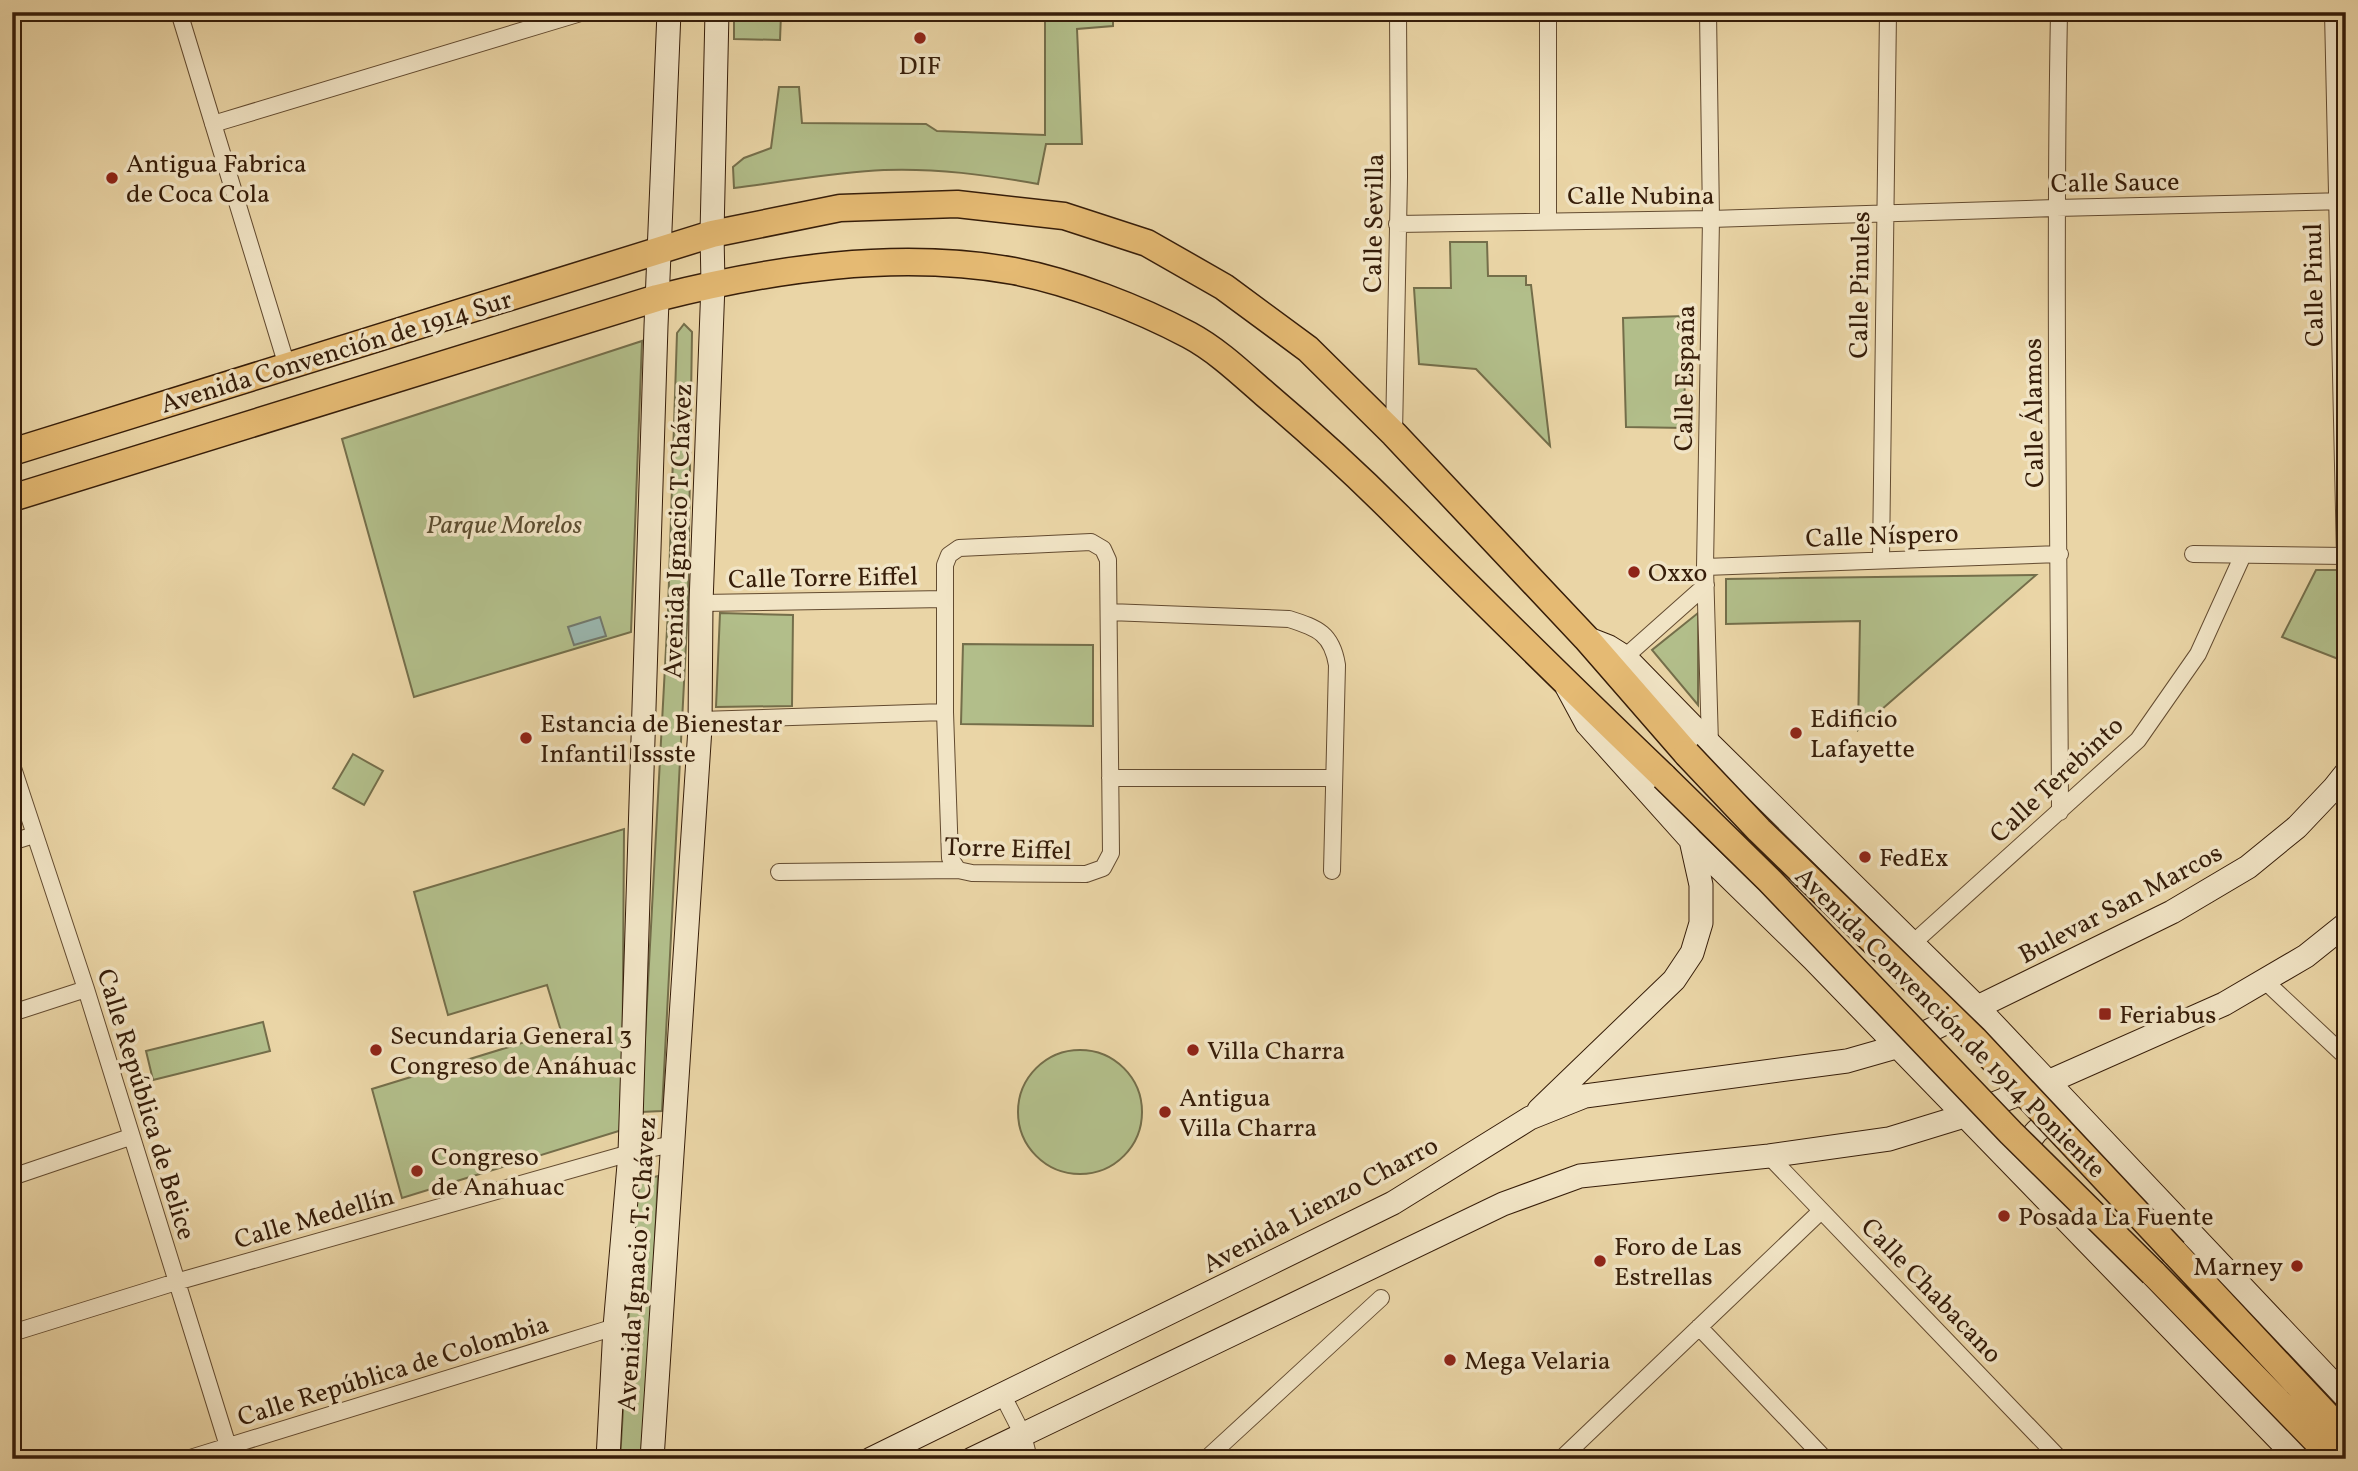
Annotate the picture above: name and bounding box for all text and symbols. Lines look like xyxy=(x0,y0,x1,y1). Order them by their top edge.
marker: DIF xyxy=(912,30,928,46)
place label: DIF xyxy=(899,49,941,85)
place label: Antigua Fabrica de Coca Cola xyxy=(126,147,307,213)
street label: Calle Sevilla xyxy=(1356,153,1394,293)
street label: Calle Sauce xyxy=(2050,165,2180,203)
marker: Antigua Fabrica de Coca Cola xyxy=(104,170,120,186)
street label: Calle Nubina xyxy=(1567,179,1715,215)
street label: Calle Pinules xyxy=(1842,211,1880,359)
street label: Calle Pinul xyxy=(2296,223,2334,347)
street label: Avenida Convención de 1914 Sur xyxy=(156,282,517,424)
street label: Calle España xyxy=(1667,305,1705,451)
street label: Calle Álamos xyxy=(2016,338,2054,488)
street label: Avenida Ignacio T. Chávez xyxy=(656,383,702,679)
park label: Parque Morelos xyxy=(426,508,582,544)
street label: Calle Níspero xyxy=(1805,516,1959,558)
place label: Oxxo xyxy=(1648,556,1707,592)
street label: Calle Torre Eiffel xyxy=(728,559,918,599)
marker: Oxxo xyxy=(1626,564,1642,580)
place label: Edificio Lafayette xyxy=(1810,702,1915,768)
place label: Estancia de Bienestar Infantil Issste xyxy=(540,707,783,773)
street label: Calle Terebinto xyxy=(1982,709,2132,852)
marker: Edificio Lafayette xyxy=(1788,725,1804,741)
marker: Estancia de Bienestar Infantil Issste xyxy=(518,730,534,746)
street label: Torre Eiffel xyxy=(944,830,1072,870)
street label: Bulevar San Marcos xyxy=(2013,836,2229,974)
place label: FedEx xyxy=(1879,841,1948,877)
marker: FedEx xyxy=(1857,849,1873,865)
street label: Avenida Convención de 1914 Poniente xyxy=(1786,860,2113,1187)
street label: Calle República de Belice xyxy=(87,965,203,1245)
place label: Feriabus xyxy=(2119,998,2216,1034)
marker: Feriabus xyxy=(2097,1006,2113,1022)
place label: Secundaria General 3 Congreso de Anáhuac xyxy=(390,1019,637,1085)
place label: Villa Charra xyxy=(1207,1034,1345,1070)
marker: Secundaria General 3 Congreso de Anáhuac xyxy=(368,1042,384,1058)
marker: Villa Charra xyxy=(1185,1042,1201,1058)
place label: Antigua Villa Charra xyxy=(1179,1081,1317,1147)
marker: Antigua Villa Charra xyxy=(1157,1104,1173,1120)
street label: Avenida Ignacio T. Chávez xyxy=(610,1116,666,1413)
street label: Avenida Lienzo Charro xyxy=(1197,1128,1445,1283)
place label: Congreso de Anahuac xyxy=(431,1140,565,1206)
marker: Congreso de Anahuac xyxy=(409,1163,425,1179)
street label: Calle Medellín xyxy=(230,1179,399,1259)
place label: Posada La Fuente xyxy=(2018,1200,2214,1236)
marker: Posada La Fuente xyxy=(1996,1208,2012,1224)
street label: Calle Chabacano xyxy=(1852,1211,2009,1372)
place label: Foro de Las Estrellas xyxy=(1614,1230,1742,1296)
place label: Marney xyxy=(2193,1250,2283,1286)
marker: Foro de Las Estrellas xyxy=(1592,1253,1608,1269)
marker: Marney xyxy=(2289,1258,2305,1274)
street label: Calle República de Colombia xyxy=(233,1307,554,1436)
place label: Mega Velaria xyxy=(1464,1344,1611,1380)
marker: Mega Velaria xyxy=(1442,1352,1458,1368)

